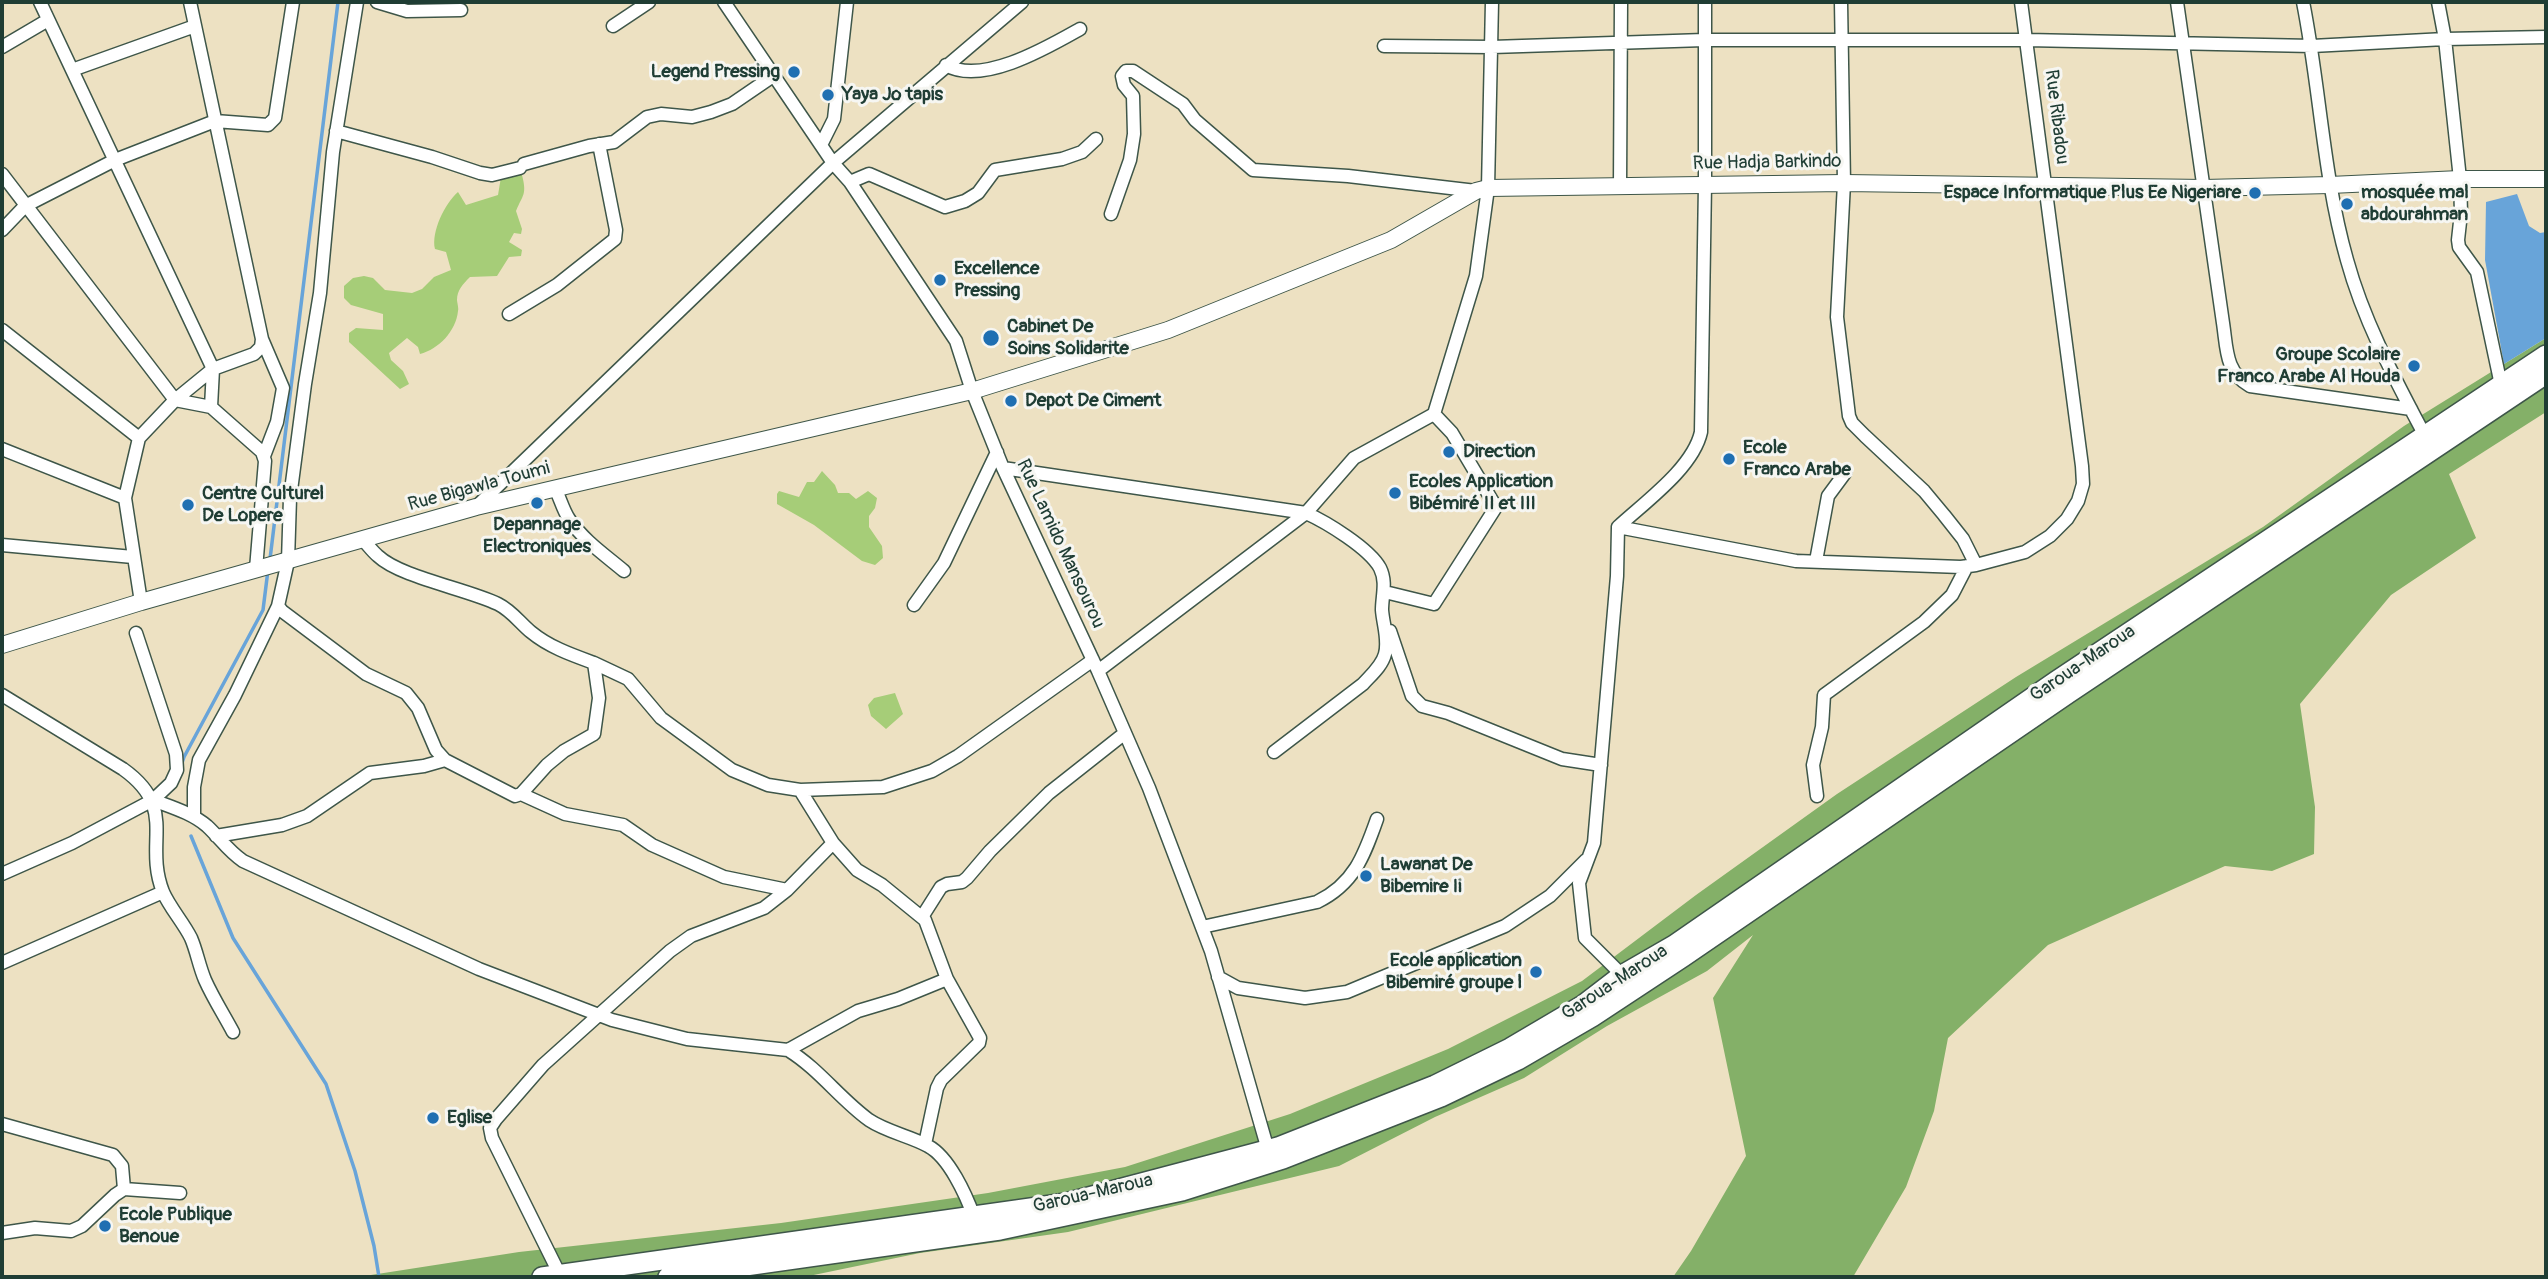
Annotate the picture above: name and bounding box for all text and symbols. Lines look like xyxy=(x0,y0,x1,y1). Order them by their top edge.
place label: Legend Pressing xyxy=(651,61,780,83)
marker: Legend Pressing xyxy=(786,64,802,80)
street label: Rue Ribadou xyxy=(2039,68,2073,166)
place label: Yaya Jo tapis xyxy=(842,84,943,106)
marker: Yaya Jo tapis xyxy=(820,87,836,103)
street label: Rue Hadja Barkindo xyxy=(1692,150,1842,176)
place label: Espace Informatique Plus Ee Nigeriare xyxy=(1943,182,2241,204)
place label: mosquée mal abdourahman xyxy=(2361,182,2469,226)
marker: Espace Informatique Plus Ee Nigeriare xyxy=(2247,185,2263,201)
marker: mosquée mal abdourahman xyxy=(2339,196,2355,212)
place label: Excellence Pressing xyxy=(954,258,1039,302)
marker: Excellence Pressing xyxy=(932,272,948,288)
place label: Cabinet De Soins Solidarite xyxy=(1007,316,1129,360)
marker: Cabinet De Soins Solidarite xyxy=(981,328,1001,348)
place label: Groupe Scolaire Franco Arabe Al Houda xyxy=(2217,344,2400,388)
marker: Groupe Scolaire Franco Arabe Al Houda xyxy=(2406,358,2422,374)
place label: Depot De Ciment xyxy=(1025,390,1161,412)
marker: Depot De Ciment xyxy=(1003,393,1019,409)
place label: Ecole Franco Arabe xyxy=(1743,437,1851,481)
place label: Direction xyxy=(1463,441,1536,463)
marker: Direction xyxy=(1441,444,1457,460)
marker: Ecole Franco Arabe xyxy=(1721,451,1737,467)
street label: Rue Lamido Mansourou xyxy=(1011,456,1109,632)
street label: Rue Bigawla Toumi xyxy=(406,457,552,517)
place label: Ecoles Application Bibémiré II et III xyxy=(1409,471,1553,515)
place label: Centre Culturel De Lopere xyxy=(202,483,324,527)
marker: Ecoles Application Bibémiré II et III xyxy=(1387,485,1403,501)
marker: Depannage Electroniques xyxy=(529,495,545,511)
marker: Centre Culturel De Lopere xyxy=(180,497,196,513)
place label: Depannage Electroniques xyxy=(483,514,591,558)
street label: Garoua-Maroua xyxy=(2026,620,2140,708)
place label: Lawanat De Bibemire Ii xyxy=(1380,854,1473,898)
marker: Lawanat De Bibemire Ii xyxy=(1358,868,1374,884)
street label: Garoua-Maroua xyxy=(1558,940,1672,1026)
place label: Ecole application Bibemiré groupe l xyxy=(1385,950,1522,994)
marker: Ecole application Bibemiré groupe l xyxy=(1528,964,1544,980)
place label: Eglise xyxy=(447,1107,492,1129)
marker: Eglise xyxy=(425,1110,441,1126)
street label: Garoua-Maroua xyxy=(1031,1169,1155,1219)
place label: Ecole Publique Benoue xyxy=(119,1204,232,1248)
marker: Ecole Publique Benoue xyxy=(97,1218,113,1234)

